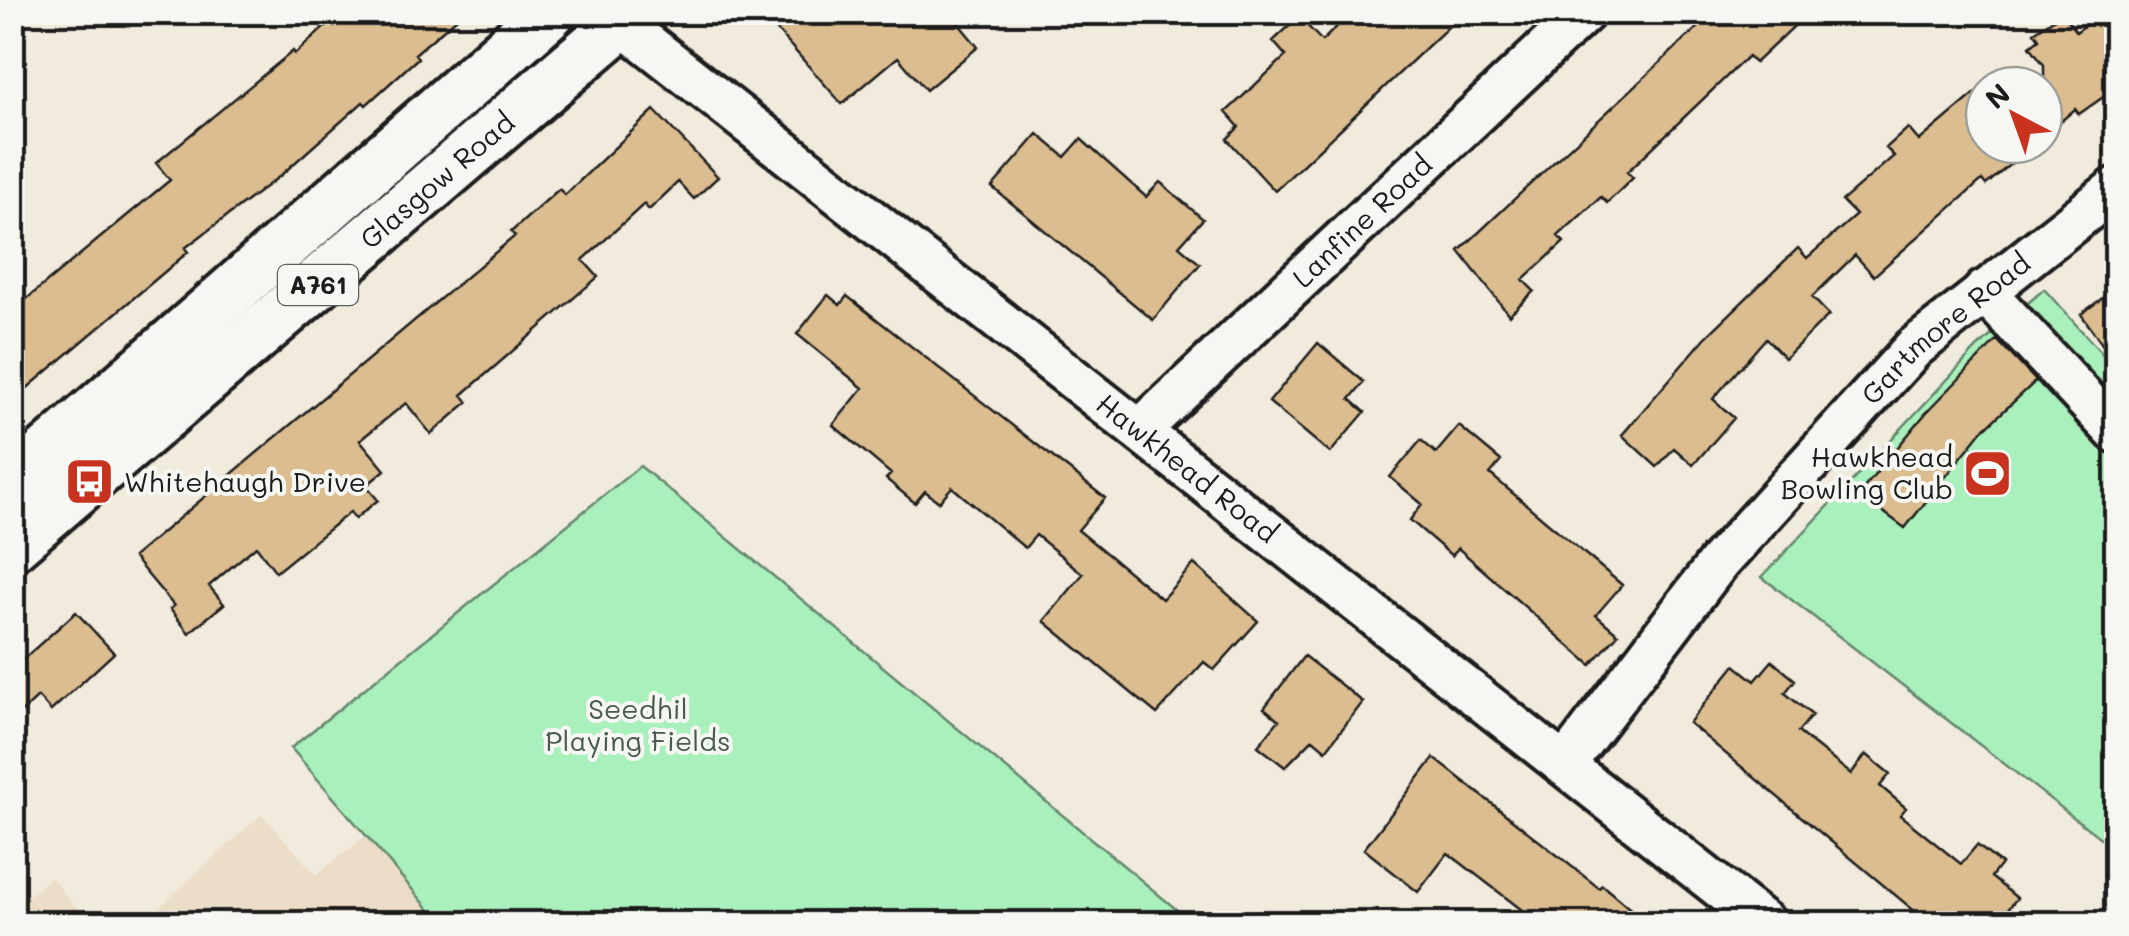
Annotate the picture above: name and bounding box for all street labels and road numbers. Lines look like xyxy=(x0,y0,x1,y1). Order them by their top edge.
street label: Glasgow Road xyxy=(352,104,521,256)
street label: Lanfine Road xyxy=(1284,146,1439,295)
street label: Gartmore Road xyxy=(1853,244,2037,411)
road number: A761 xyxy=(278,265,358,305)
street label: Hawkhead Road xyxy=(1090,385,1286,550)

